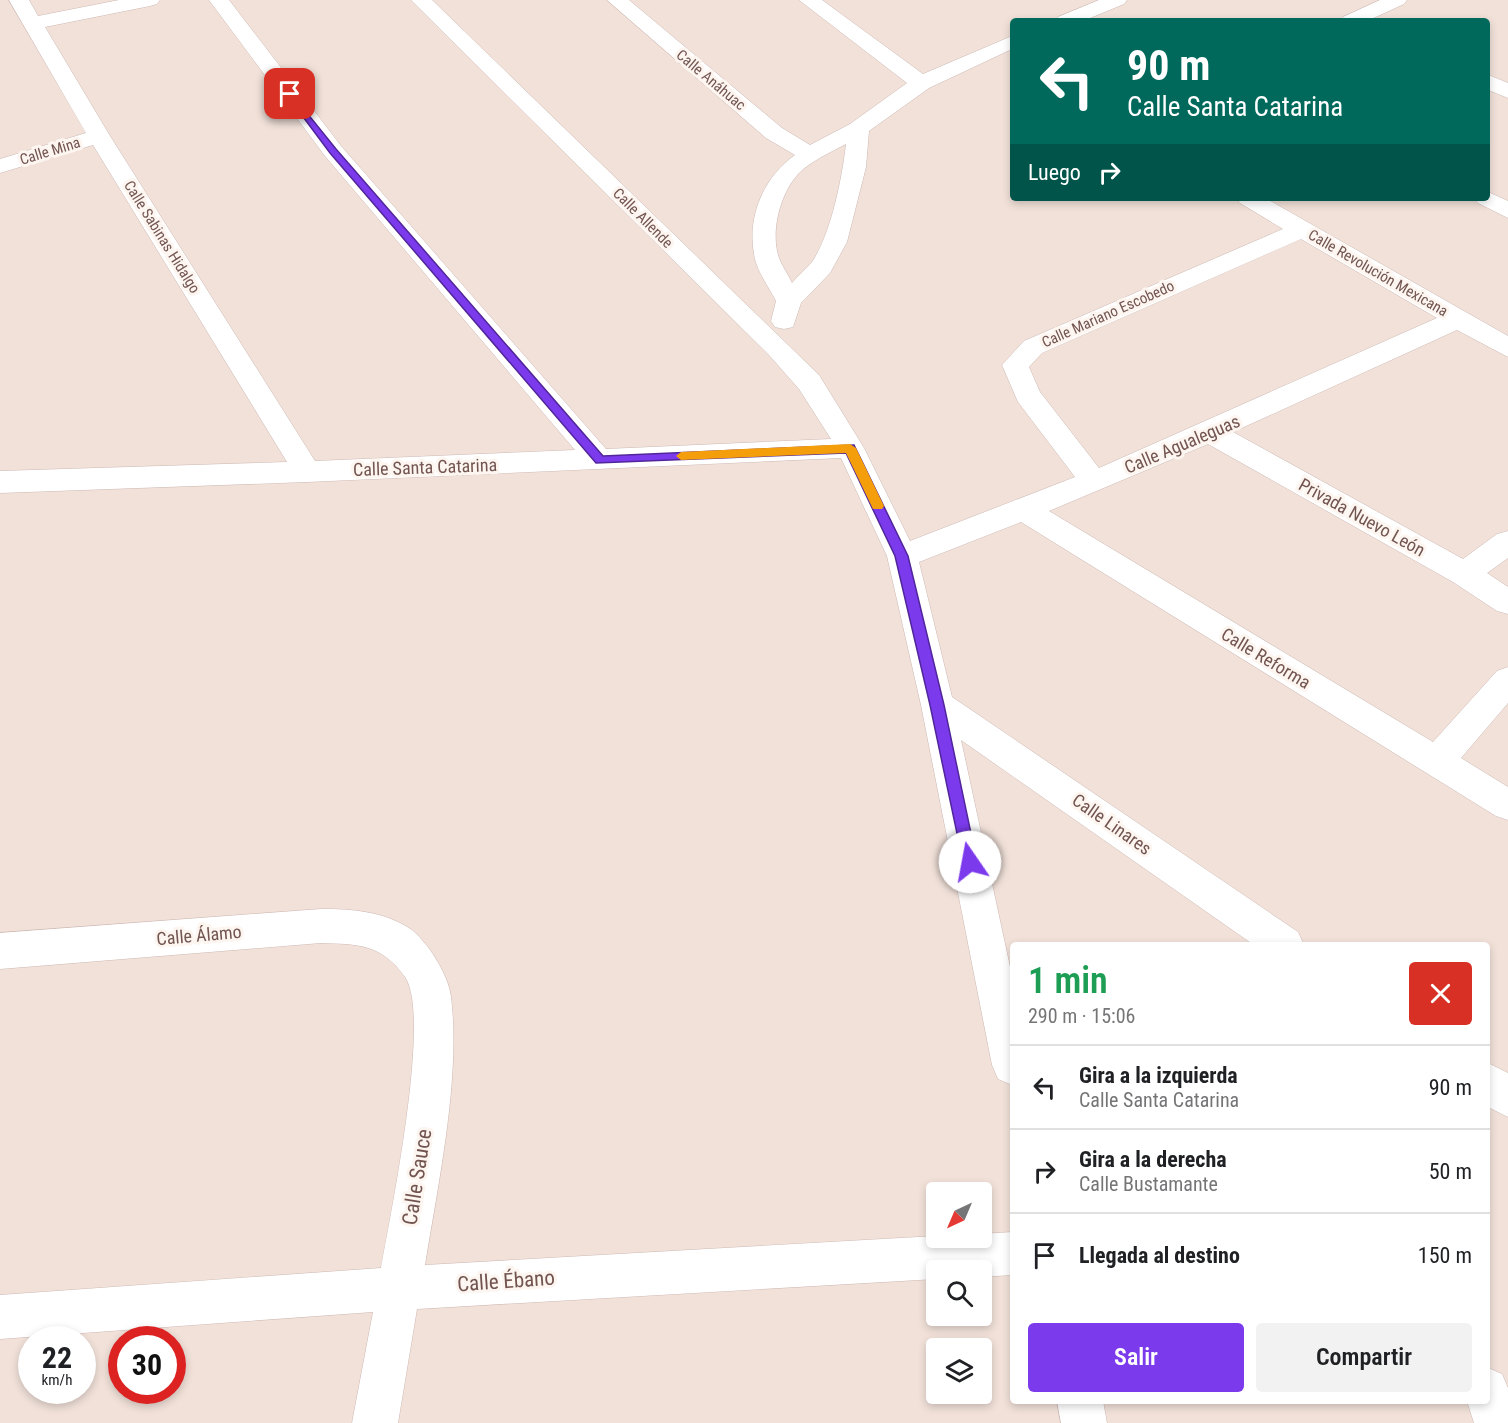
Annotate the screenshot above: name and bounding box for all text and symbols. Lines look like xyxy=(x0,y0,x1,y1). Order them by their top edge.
text: 90 m xyxy=(1127,41,1210,90)
icon: left xyxy=(1028,42,1106,120)
street label: Calle Anáhuac xyxy=(673,46,749,114)
pin xyxy=(264,68,315,119)
icon: arrive xyxy=(273,77,306,110)
text: Calle Santa Catarina xyxy=(1127,91,1343,123)
street label: Calle Mina xyxy=(18,133,82,169)
icon: right xyxy=(1093,156,1126,189)
text: Luego xyxy=(1028,160,1081,185)
street label: Calle Sabinas Hidalgo xyxy=(120,177,204,297)
street label: Calle Allende xyxy=(609,184,677,252)
street label: Calle Revolución Mexicana xyxy=(1305,226,1451,320)
street label: Calle Mariano Escobedo xyxy=(1039,277,1177,351)
street label: Calle Agualeguas xyxy=(1121,410,1243,478)
street label: Calle Santa Catarina xyxy=(353,454,497,480)
street label: Privada Nuevo León xyxy=(1295,474,1429,560)
street label: Calle Reforma xyxy=(1218,623,1314,693)
street label: Calle Linares xyxy=(1068,789,1156,859)
position arrow xyxy=(938,830,1002,894)
street label: Calle Álamo xyxy=(156,921,242,949)
text: 1 min xyxy=(1028,960,1108,1002)
button: close xyxy=(1409,962,1472,1025)
text: 290 m · 15:06 xyxy=(1028,1004,1135,1028)
text: Gira a la izquierda xyxy=(1079,1063,1238,1088)
icon: left xyxy=(1028,1071,1061,1104)
text: 90 m xyxy=(1429,1075,1472,1100)
text: Calle Santa Catarina xyxy=(1079,1088,1239,1112)
street label: Calle Sauce xyxy=(398,1127,436,1227)
text: Gira a la derecha xyxy=(1079,1147,1227,1172)
icon: right xyxy=(1028,1155,1061,1188)
text: 50 m xyxy=(1429,1159,1472,1184)
text: Calle Bustamante xyxy=(1079,1172,1218,1196)
north arrow xyxy=(926,1182,992,1248)
map controls xyxy=(926,1182,992,1404)
icon: arrive xyxy=(1028,1239,1061,1272)
text: Llegada al destino xyxy=(1079,1243,1240,1268)
text: 150 m xyxy=(1418,1243,1472,1268)
button: search xyxy=(926,1260,992,1326)
street label: Calle Ébano xyxy=(456,1266,556,1296)
button: Salir xyxy=(1028,1323,1244,1392)
button: Compartir xyxy=(1256,1323,1472,1392)
speed limit sign: 30 xyxy=(108,1326,186,1404)
button: layers xyxy=(926,1338,992,1404)
text: 22 xyxy=(42,1340,72,1375)
text: km/h xyxy=(42,1371,72,1389)

